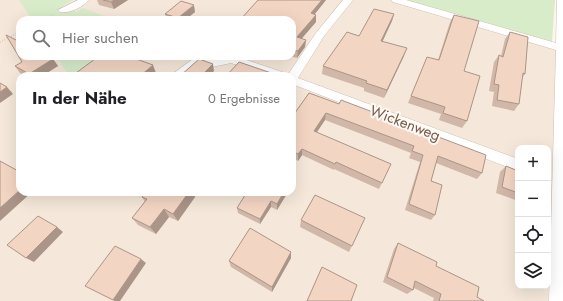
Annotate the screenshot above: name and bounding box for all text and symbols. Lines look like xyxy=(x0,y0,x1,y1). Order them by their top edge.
search box xyxy=(16,16,296,60)
icon: search xyxy=(30,27,52,49)
text: Hier suchen xyxy=(62,27,139,49)
text: In der Nähe xyxy=(32,86,127,110)
text: 0 Ergebnisse xyxy=(208,89,280,108)
street label: Wickenweg xyxy=(366,99,444,147)
map controls xyxy=(515,145,551,289)
button: + xyxy=(515,145,551,181)
button: − xyxy=(515,181,551,217)
button: locate xyxy=(515,217,551,253)
button: layers xyxy=(515,253,551,289)

